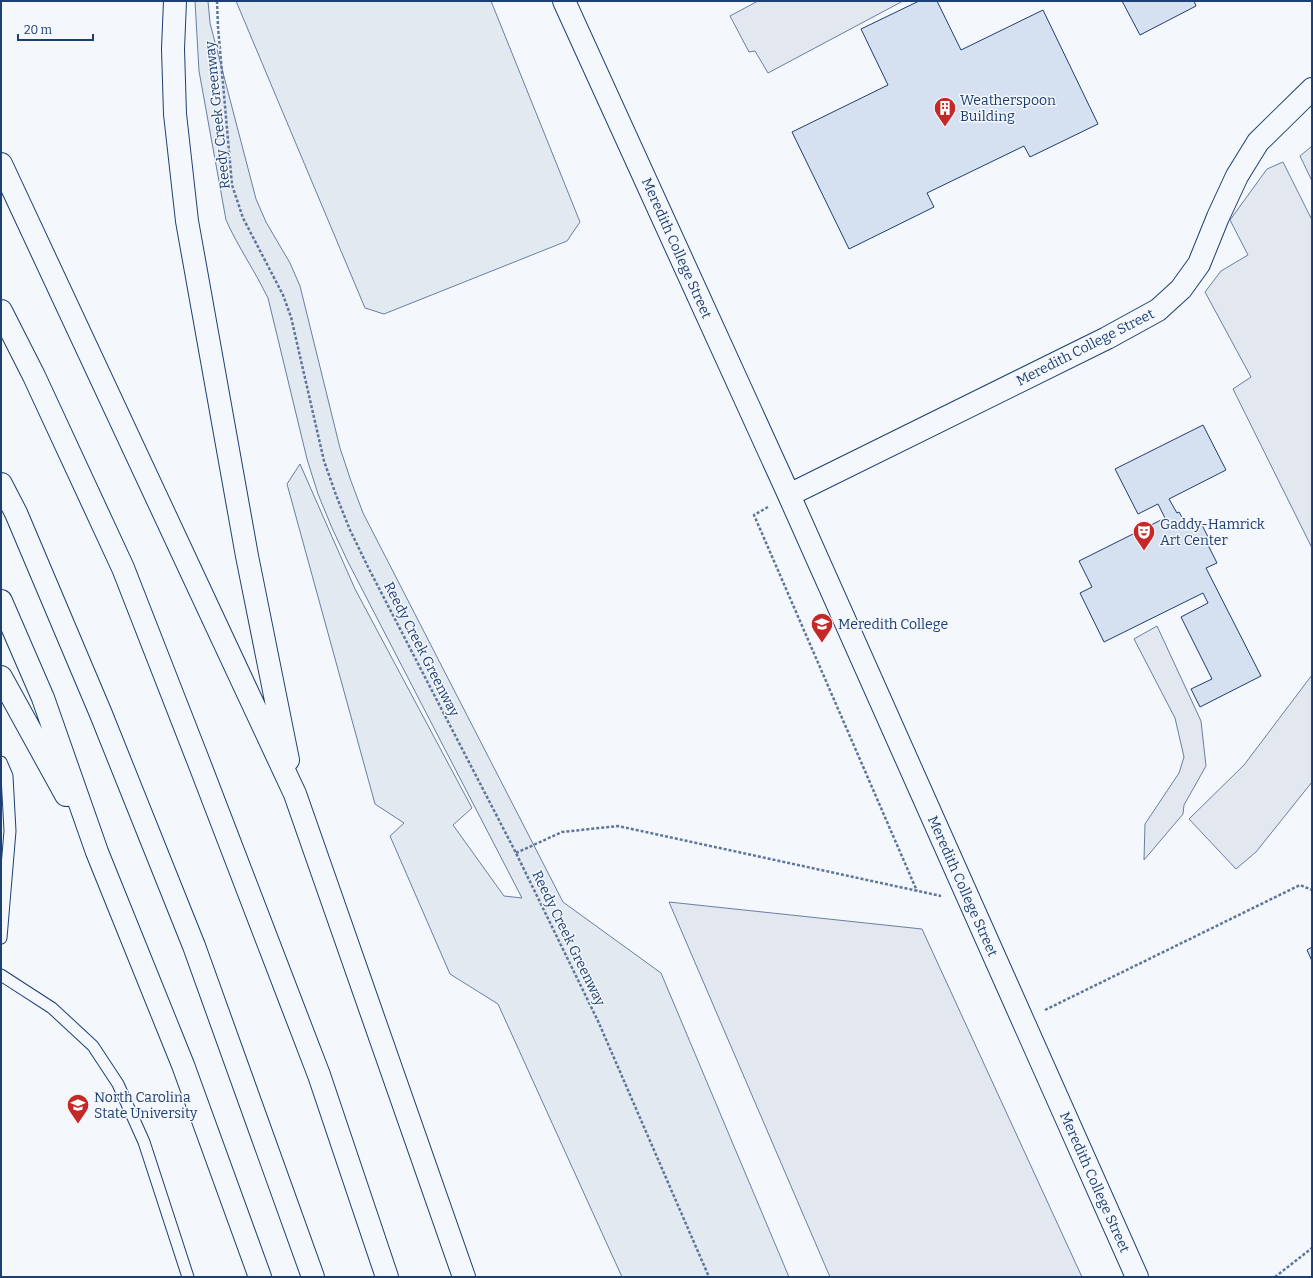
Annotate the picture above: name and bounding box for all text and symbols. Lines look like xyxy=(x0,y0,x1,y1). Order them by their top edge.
scale bar xyxy=(18,16,93,42)
text: 20 m xyxy=(24,23,53,37)
street label: Reedy Creek Greenway xyxy=(201,40,234,190)
place label: Weatherspoon Building xyxy=(960,92,1056,125)
building icon: Weatherspoon Building xyxy=(932,95,958,128)
street label: Meredith College Street xyxy=(638,175,715,321)
street label: Meredith College Street xyxy=(1013,305,1157,390)
place label: Gaddy-Hamrick Art Center xyxy=(1160,516,1265,549)
theatre icon: Gaddy-Hamrick Art Center xyxy=(1131,519,1157,552)
street label: Reedy Creek Greenway xyxy=(380,579,463,720)
school or university icon: Meredith College xyxy=(809,611,835,644)
place label: Meredith College xyxy=(838,616,948,633)
street label: Meredith College Street xyxy=(924,813,1001,959)
street label: Reedy Creek Greenway xyxy=(528,868,609,1009)
place label: North Carolina State University xyxy=(94,1089,198,1122)
school or university icon: North Carolina State University xyxy=(65,1092,91,1125)
street label: Meredith College Street xyxy=(1056,1109,1133,1255)

